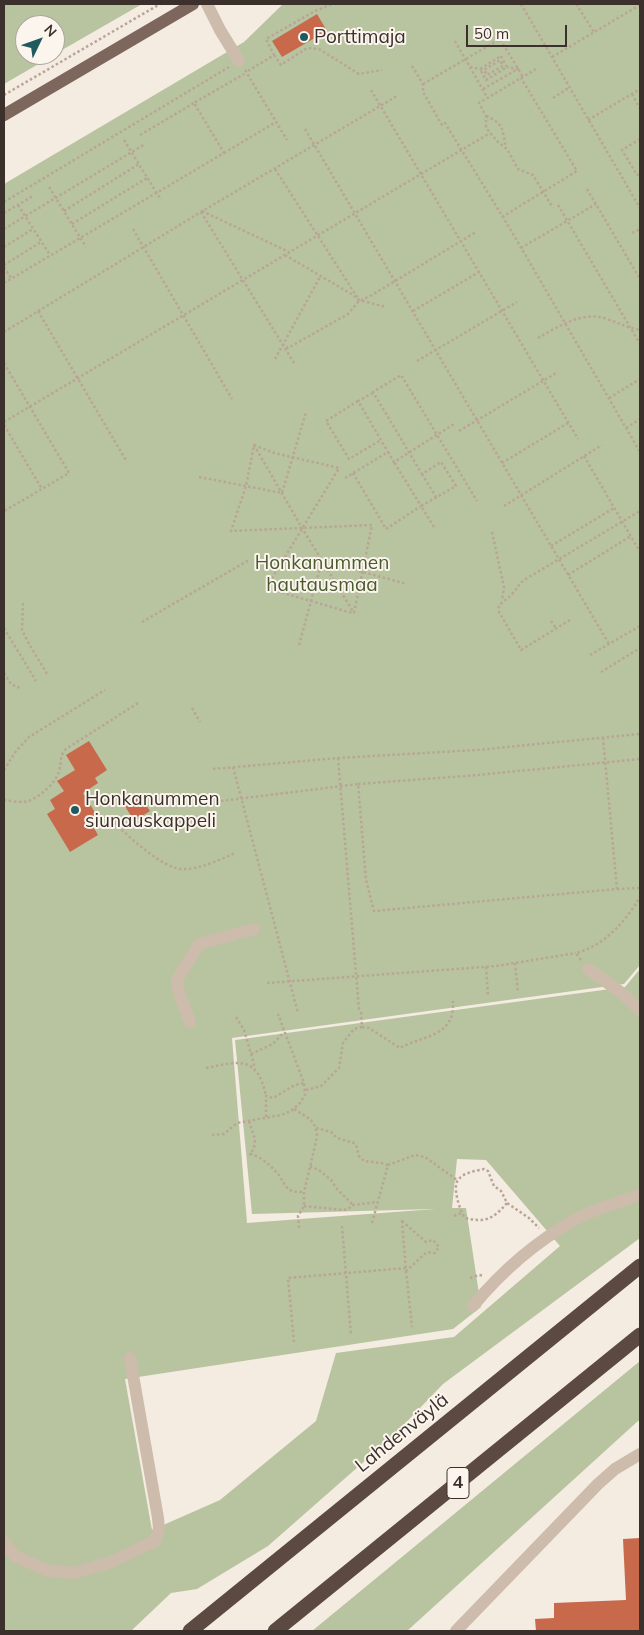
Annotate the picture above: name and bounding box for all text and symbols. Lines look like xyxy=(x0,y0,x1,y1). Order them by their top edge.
north arrow xyxy=(15,15,65,65)
scale bar xyxy=(469,15,570,47)
text: N xyxy=(40,21,61,41)
text: 50 m xyxy=(474,24,509,43)
place label: Porttimaja xyxy=(314,26,406,48)
marker: Porttimaja xyxy=(298,31,310,43)
park label: Honkanummen hautausmaa xyxy=(255,552,389,596)
place label: Honkanummen siunauskappeli xyxy=(85,788,220,832)
marker: Honkanummen siunauskappeli xyxy=(69,804,81,816)
street label: Lahdenväylä xyxy=(351,1389,453,1477)
road number: 4 xyxy=(447,1468,469,1499)

